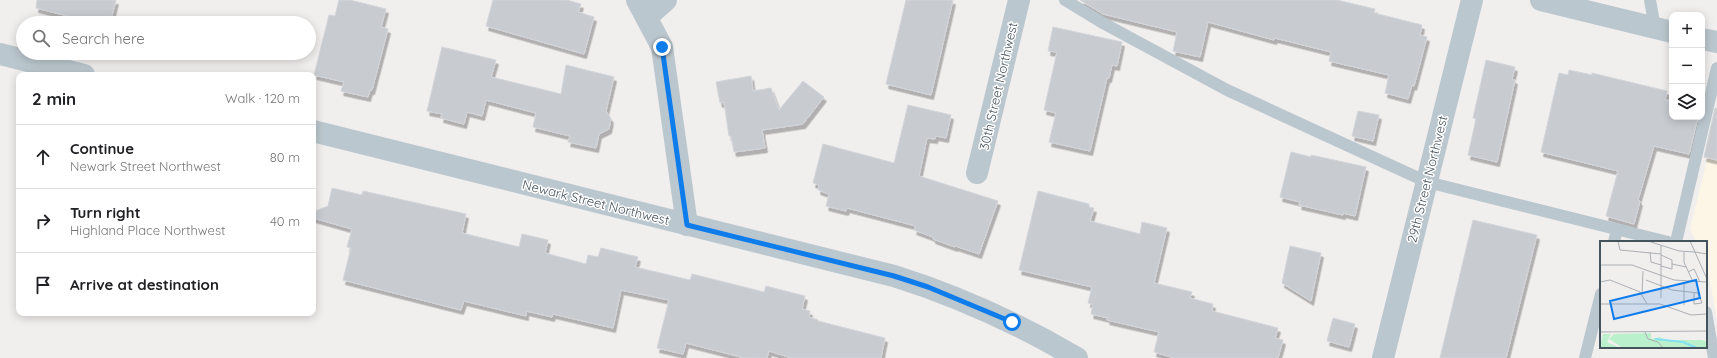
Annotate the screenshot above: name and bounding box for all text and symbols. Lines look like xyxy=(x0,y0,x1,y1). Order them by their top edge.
map controls xyxy=(1669,12,1705,120)
button: + xyxy=(1669,12,1705,48)
search box xyxy=(16,16,316,60)
street label: 30th Street Northwest xyxy=(976,21,1020,151)
icon: search xyxy=(30,27,52,49)
text: Search here xyxy=(62,29,145,48)
route end xyxy=(653,38,671,56)
button: − xyxy=(1669,48,1705,84)
button: layers xyxy=(1669,84,1705,120)
text: 2 min xyxy=(32,88,76,109)
text: Walk · 120 m xyxy=(225,90,300,106)
street label: 29th Street Northwest xyxy=(1403,114,1451,244)
text: Continue xyxy=(70,139,134,158)
icon: ahead xyxy=(32,146,54,168)
text: 80 m xyxy=(270,149,300,165)
text: Newark Street Northwest xyxy=(70,158,221,174)
street label: Newark Street Northwest xyxy=(521,176,671,228)
text: Turn right xyxy=(70,203,141,222)
icon: right xyxy=(32,210,54,232)
text: 40 m xyxy=(270,213,300,229)
text: Highland Place Northwest xyxy=(70,222,225,238)
inset map xyxy=(1600,241,1707,348)
icon: arrive xyxy=(32,274,54,296)
text: Arrive at destination xyxy=(70,275,219,294)
route start xyxy=(1003,313,1021,331)

